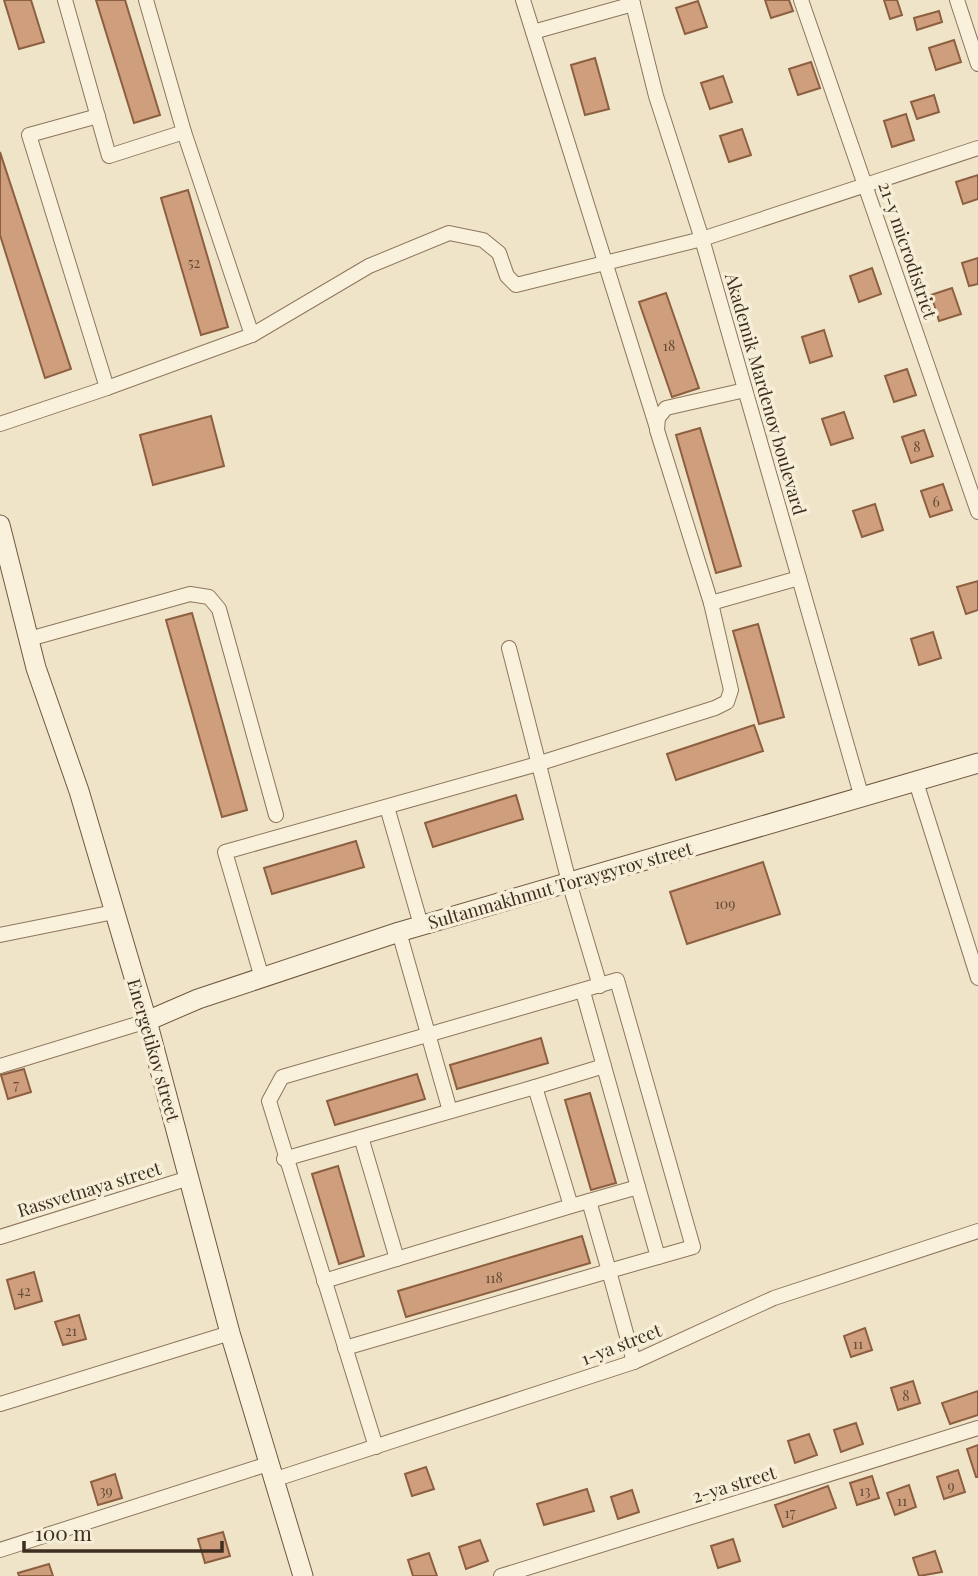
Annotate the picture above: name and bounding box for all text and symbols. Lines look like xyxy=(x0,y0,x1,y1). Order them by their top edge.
street label: 21-y microdistrict xyxy=(873,178,943,322)
house number: 52 xyxy=(188,253,201,272)
street label: Akademik Mardenov boulevard xyxy=(720,269,812,518)
house number: 18 xyxy=(663,336,675,355)
house number: 8 xyxy=(913,437,921,456)
house number: 6 xyxy=(932,492,940,511)
street label: Sultanmakhmut Toraygyrov street xyxy=(425,836,696,934)
house number: 109 xyxy=(715,894,735,913)
street label: Energetikov street xyxy=(122,976,186,1125)
house number: 7 xyxy=(13,1075,19,1094)
street label: Rassvetnaya street xyxy=(14,1156,164,1222)
house number: 118 xyxy=(485,1268,503,1287)
house number: 42 xyxy=(17,1281,31,1300)
street label: 1-ya street xyxy=(577,1317,665,1370)
house number: 21 xyxy=(65,1321,77,1340)
house number: 11 xyxy=(853,1334,863,1353)
house number: 8 xyxy=(902,1386,910,1405)
street label: 2-ya street xyxy=(689,1460,779,1508)
house number: 9 xyxy=(947,1476,955,1495)
house number: 39 xyxy=(99,1481,113,1500)
house number: 13 xyxy=(859,1481,871,1500)
house number: 11 xyxy=(897,1491,907,1510)
house number: 17 xyxy=(785,1503,796,1522)
scale bar xyxy=(24,1510,222,1554)
text: 100 m xyxy=(35,1518,92,1546)

